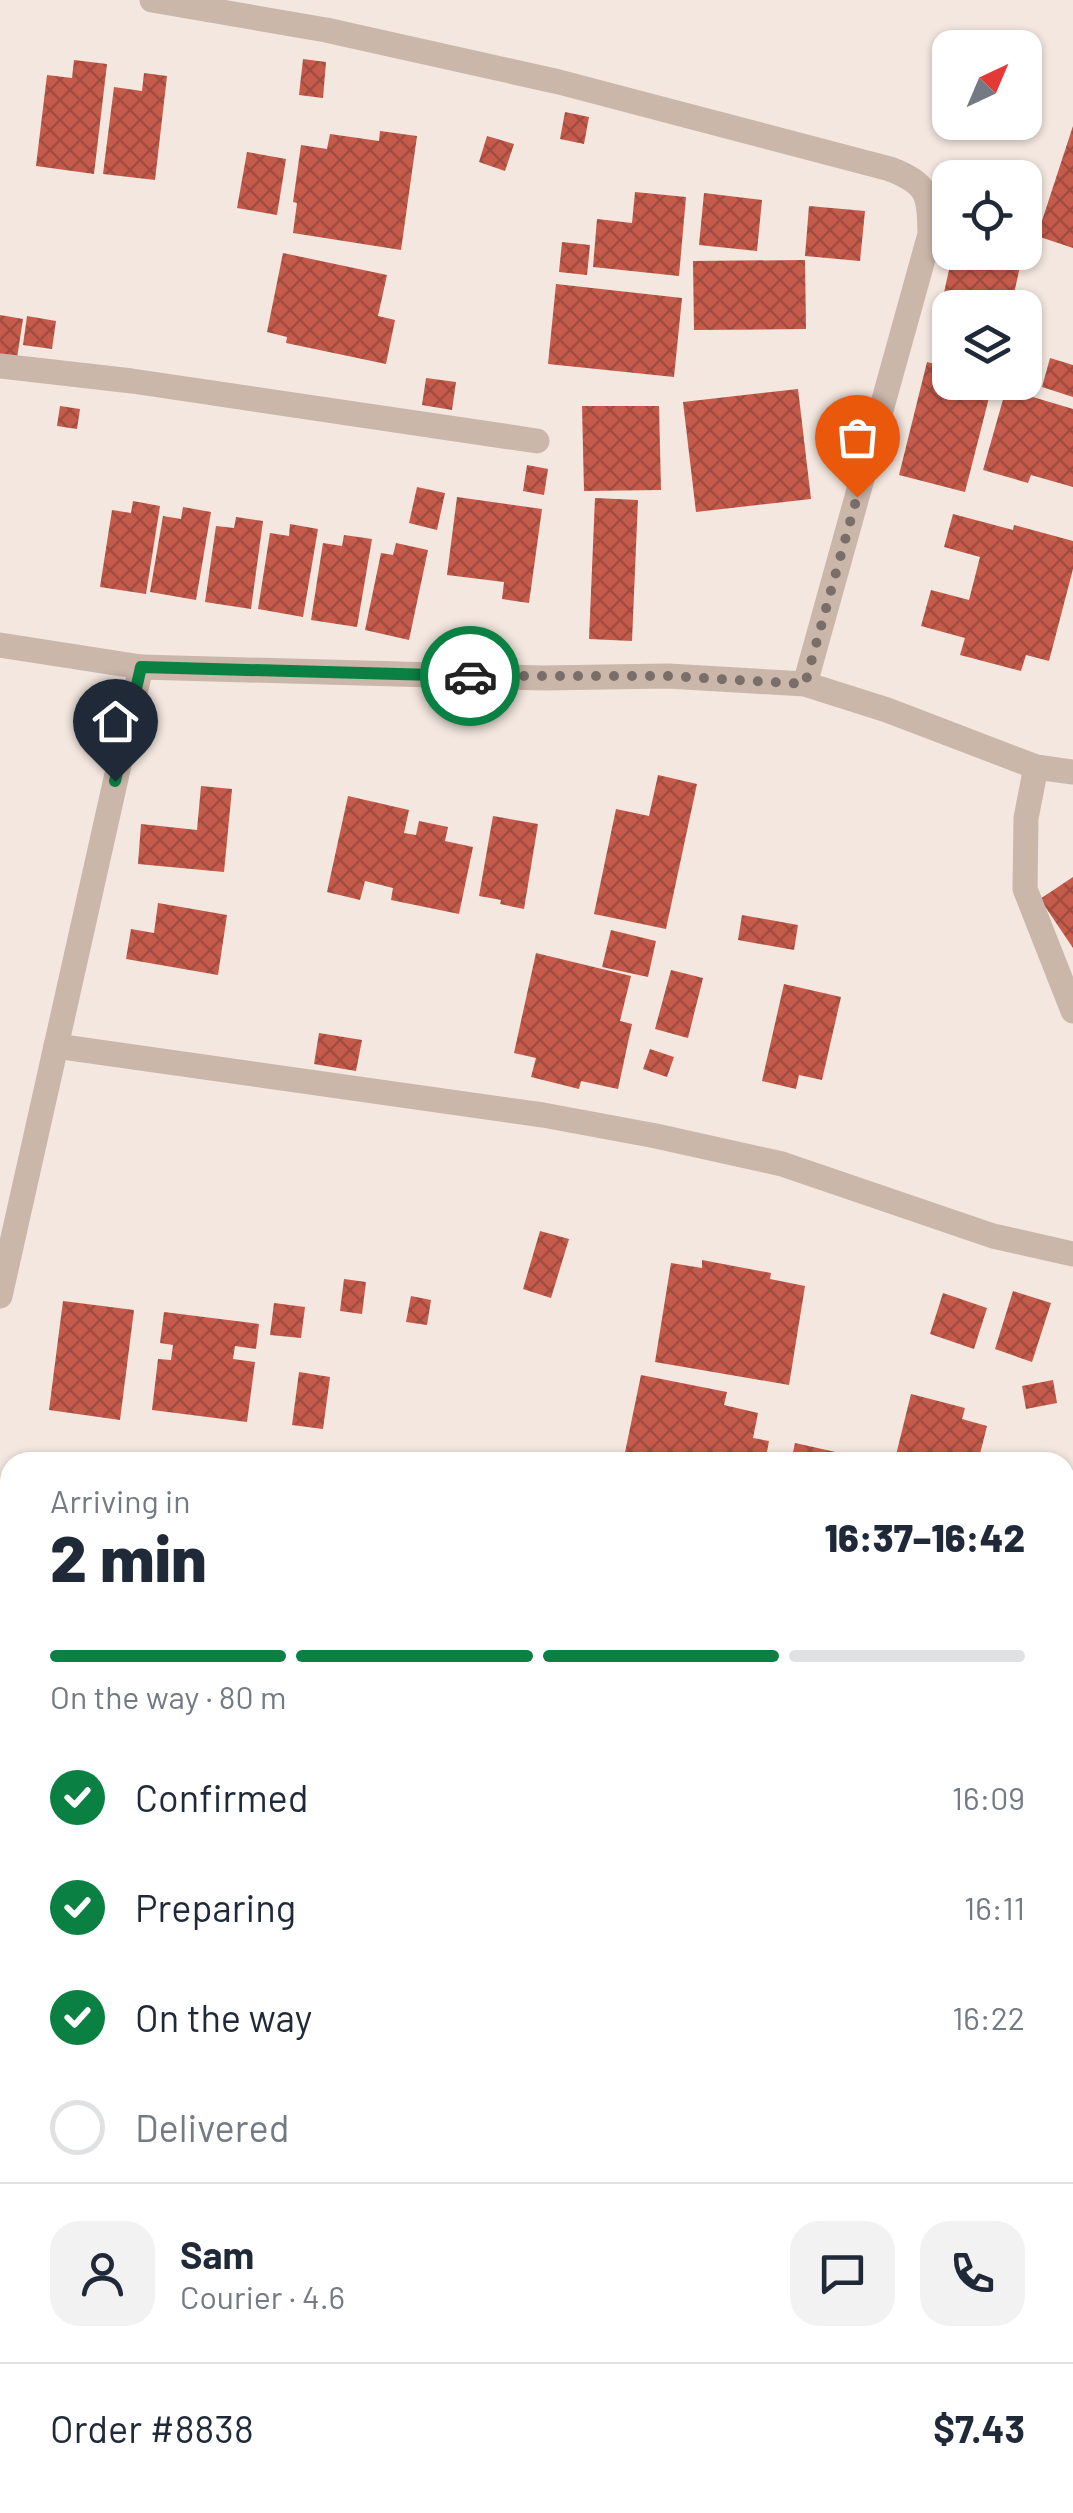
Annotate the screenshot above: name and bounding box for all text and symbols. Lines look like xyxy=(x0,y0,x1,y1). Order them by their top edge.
north arrow xyxy=(932,30,1042,140)
map controls xyxy=(932,30,1042,400)
button: locate xyxy=(932,160,1042,270)
button: layers xyxy=(932,290,1042,400)
pin xyxy=(815,395,900,498)
icon: bag xyxy=(830,410,885,465)
courier xyxy=(420,626,520,726)
icon: car xyxy=(443,649,498,704)
pin xyxy=(73,679,158,782)
icon: home xyxy=(88,694,143,749)
text: Arriving in xyxy=(50,1481,190,1519)
text: 16:37–16:42 xyxy=(825,1514,1025,1560)
text: 2 min xyxy=(50,1517,207,1595)
text: On the way · 80 m xyxy=(50,1677,286,1715)
icon: check xyxy=(50,1770,105,1825)
text: Confirmed xyxy=(135,1774,308,1820)
text: 16:09 xyxy=(952,1778,1025,1816)
icon: check xyxy=(50,1880,105,1935)
text: Preparing xyxy=(135,1884,296,1930)
text: 16:11 xyxy=(964,1888,1025,1926)
icon: check xyxy=(50,1990,105,2045)
text: On the way xyxy=(135,1994,312,2040)
text: 16:22 xyxy=(952,1998,1025,2036)
text: Delivered xyxy=(135,2104,289,2150)
button: person xyxy=(50,2221,155,2326)
button: chat xyxy=(790,2221,895,2326)
button: phone xyxy=(920,2221,1025,2326)
text: Sam xyxy=(180,2231,254,2277)
text: Courier · 4.6 xyxy=(180,2277,345,2315)
text: Order #8838 xyxy=(50,2405,254,2451)
text: $7.43 xyxy=(933,2405,1025,2451)

